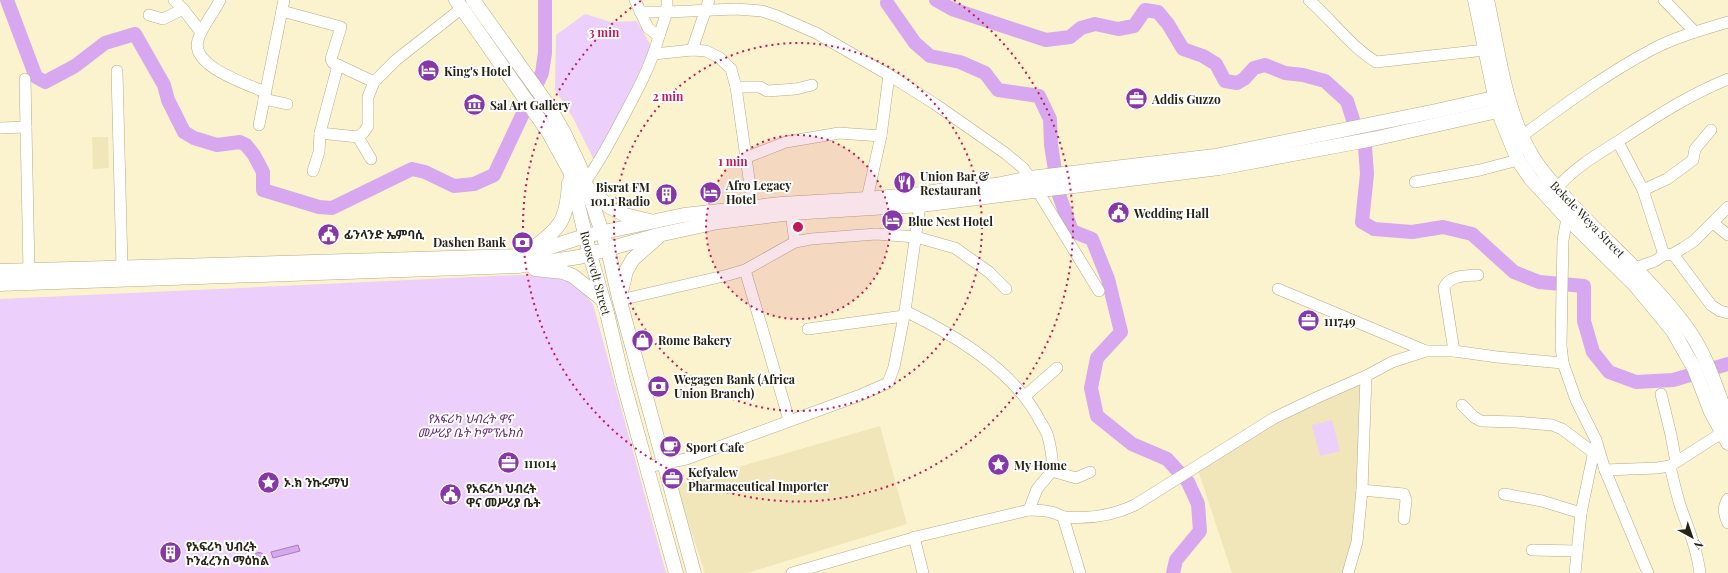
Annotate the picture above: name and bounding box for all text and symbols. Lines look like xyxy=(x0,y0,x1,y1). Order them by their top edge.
text: 3 min xyxy=(589,24,620,40)
hotel icon: King's Hotel xyxy=(416,58,442,84)
place label: King's Hotel xyxy=(444,63,511,79)
office icon: Addis Guzzo xyxy=(1123,86,1149,112)
text: 2 min xyxy=(653,88,684,104)
place label: Addis Guzzo xyxy=(1151,91,1221,107)
museum icon: Sal Art Gallery xyxy=(462,92,488,118)
place label: Sal Art Gallery xyxy=(490,97,571,113)
text: 1 min xyxy=(718,153,748,169)
place label: Union Bar & Restaurant xyxy=(920,168,990,198)
restaurant icon: Union Bar & Restaurant xyxy=(891,170,917,196)
place label: Afro Legacy Hotel xyxy=(725,177,792,207)
street label: Bekele Weya Street xyxy=(1547,177,1629,261)
place label: Bisrat FM 101.1 Radio xyxy=(590,179,650,209)
hotel icon: Afro Legacy Hotel xyxy=(697,179,723,205)
building icon: Bisrat FM 101.1 Radio xyxy=(653,181,679,207)
public building icon: Wedding Hall xyxy=(1105,200,1131,226)
place label: Wedding Hall xyxy=(1133,205,1209,221)
hotel icon: Blue Nest Hotel xyxy=(879,208,905,234)
place label: Blue Nest Hotel xyxy=(908,213,993,229)
centre of rings xyxy=(791,220,805,234)
public building icon: ፊንላንድ ኤምባሲ xyxy=(315,221,341,247)
place label: ፊንላንድ ኤምባሲ xyxy=(344,226,425,242)
bank icon: Dashen Bank xyxy=(509,229,535,255)
street label: Roosevelt Street xyxy=(577,229,615,318)
place label: Dashen Bank xyxy=(433,234,507,250)
office icon: 111749 xyxy=(1295,308,1321,334)
place label: 111749 xyxy=(1324,313,1356,329)
shop icon: Rome Bakery xyxy=(630,327,656,353)
place label: Rome Bakery xyxy=(658,332,732,348)
place label: Wegagen Bank (Africa Union Branch) xyxy=(673,371,796,401)
bank icon: Wegagen Bank (Africa Union Branch) xyxy=(646,373,672,399)
park label: የአፍሪካ ህብረት ዋና መሥሪያ ቤት ኮምፕሌክስ xyxy=(417,410,523,440)
cafe icon: Sport Cafe xyxy=(658,434,684,460)
place label: Sport Cafe xyxy=(686,439,744,455)
office icon: 111014 xyxy=(496,450,522,476)
place icon: My Home xyxy=(985,452,1011,478)
place label: 111014 xyxy=(524,455,556,471)
place label: My Home xyxy=(1014,457,1067,473)
place label: Kefyalew Pharmaceutical Importer xyxy=(688,464,829,494)
office icon: Kefyalew Pharmaceutical Importer xyxy=(660,466,686,492)
place icon: ኦ.ክ ንኩሩማህ xyxy=(256,469,282,495)
place label: ኦ.ክ ንኩሩማህ xyxy=(284,474,349,490)
place label: የአፍሪካ ህብረት ዋና መሥሪያ ቤት xyxy=(466,480,541,510)
public building icon: የአፍሪካ ህብረት ዋና መሥሪያ ቤት xyxy=(437,482,463,508)
north arrow xyxy=(1672,517,1712,557)
text: N xyxy=(1691,537,1707,553)
place label: የአፍሪካ ህብረት ኮንፈረንስ ማዕከል xyxy=(186,538,269,568)
building icon: የአፍሪካ ህብረት ኮንፈረንስ ማዕከል xyxy=(158,540,184,566)

